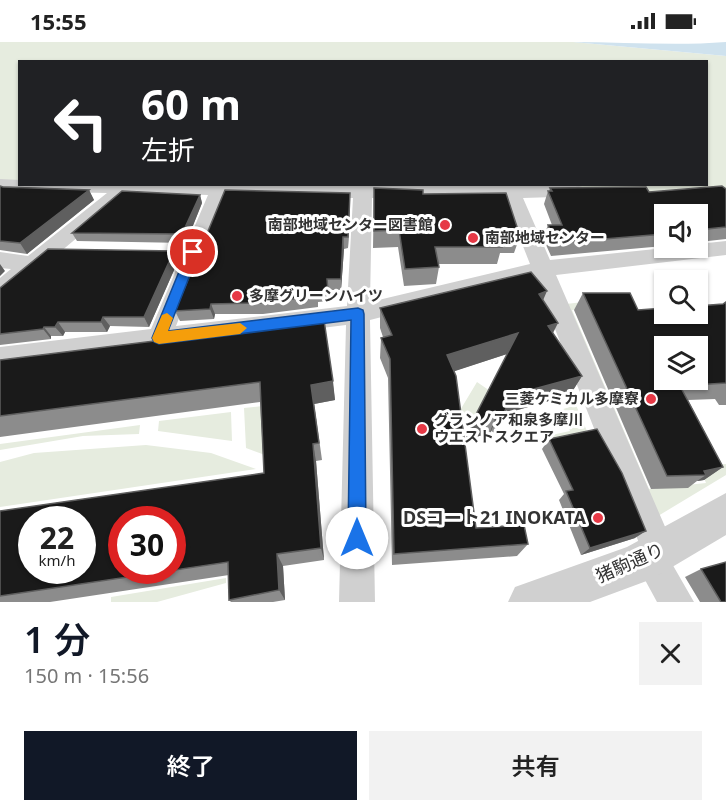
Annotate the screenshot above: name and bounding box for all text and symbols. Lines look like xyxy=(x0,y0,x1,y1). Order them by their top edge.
text: 15:55 xyxy=(30,6,87,36)
text: 60 m xyxy=(141,75,241,132)
icon: left xyxy=(42,84,120,162)
text: 左折 xyxy=(141,131,195,168)
map controls xyxy=(654,204,708,390)
button: sound xyxy=(654,204,708,258)
place label: 南部地域センター図書館 xyxy=(268,214,433,234)
marker: 南部地域センター図書館 xyxy=(438,218,452,232)
pin xyxy=(167,226,218,277)
place label: 南部地域センター xyxy=(485,227,605,247)
marker: 南部地域センター xyxy=(466,231,480,245)
icon: arrive xyxy=(176,235,209,268)
button: search xyxy=(654,270,708,324)
place label: 多摩グリーンハイツ xyxy=(249,285,383,305)
marker: 多摩グリーンハイツ xyxy=(230,289,244,303)
button: layers xyxy=(654,336,708,390)
place label: 三菱ケミカル多摩寮 xyxy=(504,388,639,408)
marker: 三菱ケミカル多摩寮 xyxy=(644,392,658,406)
place label: グランノア和泉多摩川 ウエストスクエア xyxy=(434,409,583,446)
marker: グランノア和泉多摩川 ウエストスクエア xyxy=(415,422,429,436)
place label: DSコート21 INOKATA xyxy=(403,505,587,529)
speed limit sign: 30 xyxy=(108,506,186,584)
position arrow xyxy=(325,506,389,570)
marker: DSコート21 INOKATA xyxy=(591,511,605,525)
text: 22 xyxy=(40,517,74,558)
street label: 猪駒通り xyxy=(592,536,667,588)
text: km/h xyxy=(39,550,75,570)
text: 1 分 xyxy=(24,615,90,664)
button: close xyxy=(639,622,702,685)
text: 150 m · 15:56 xyxy=(24,662,149,689)
button: 終了 xyxy=(24,731,357,800)
button: 共有 xyxy=(369,731,702,800)

